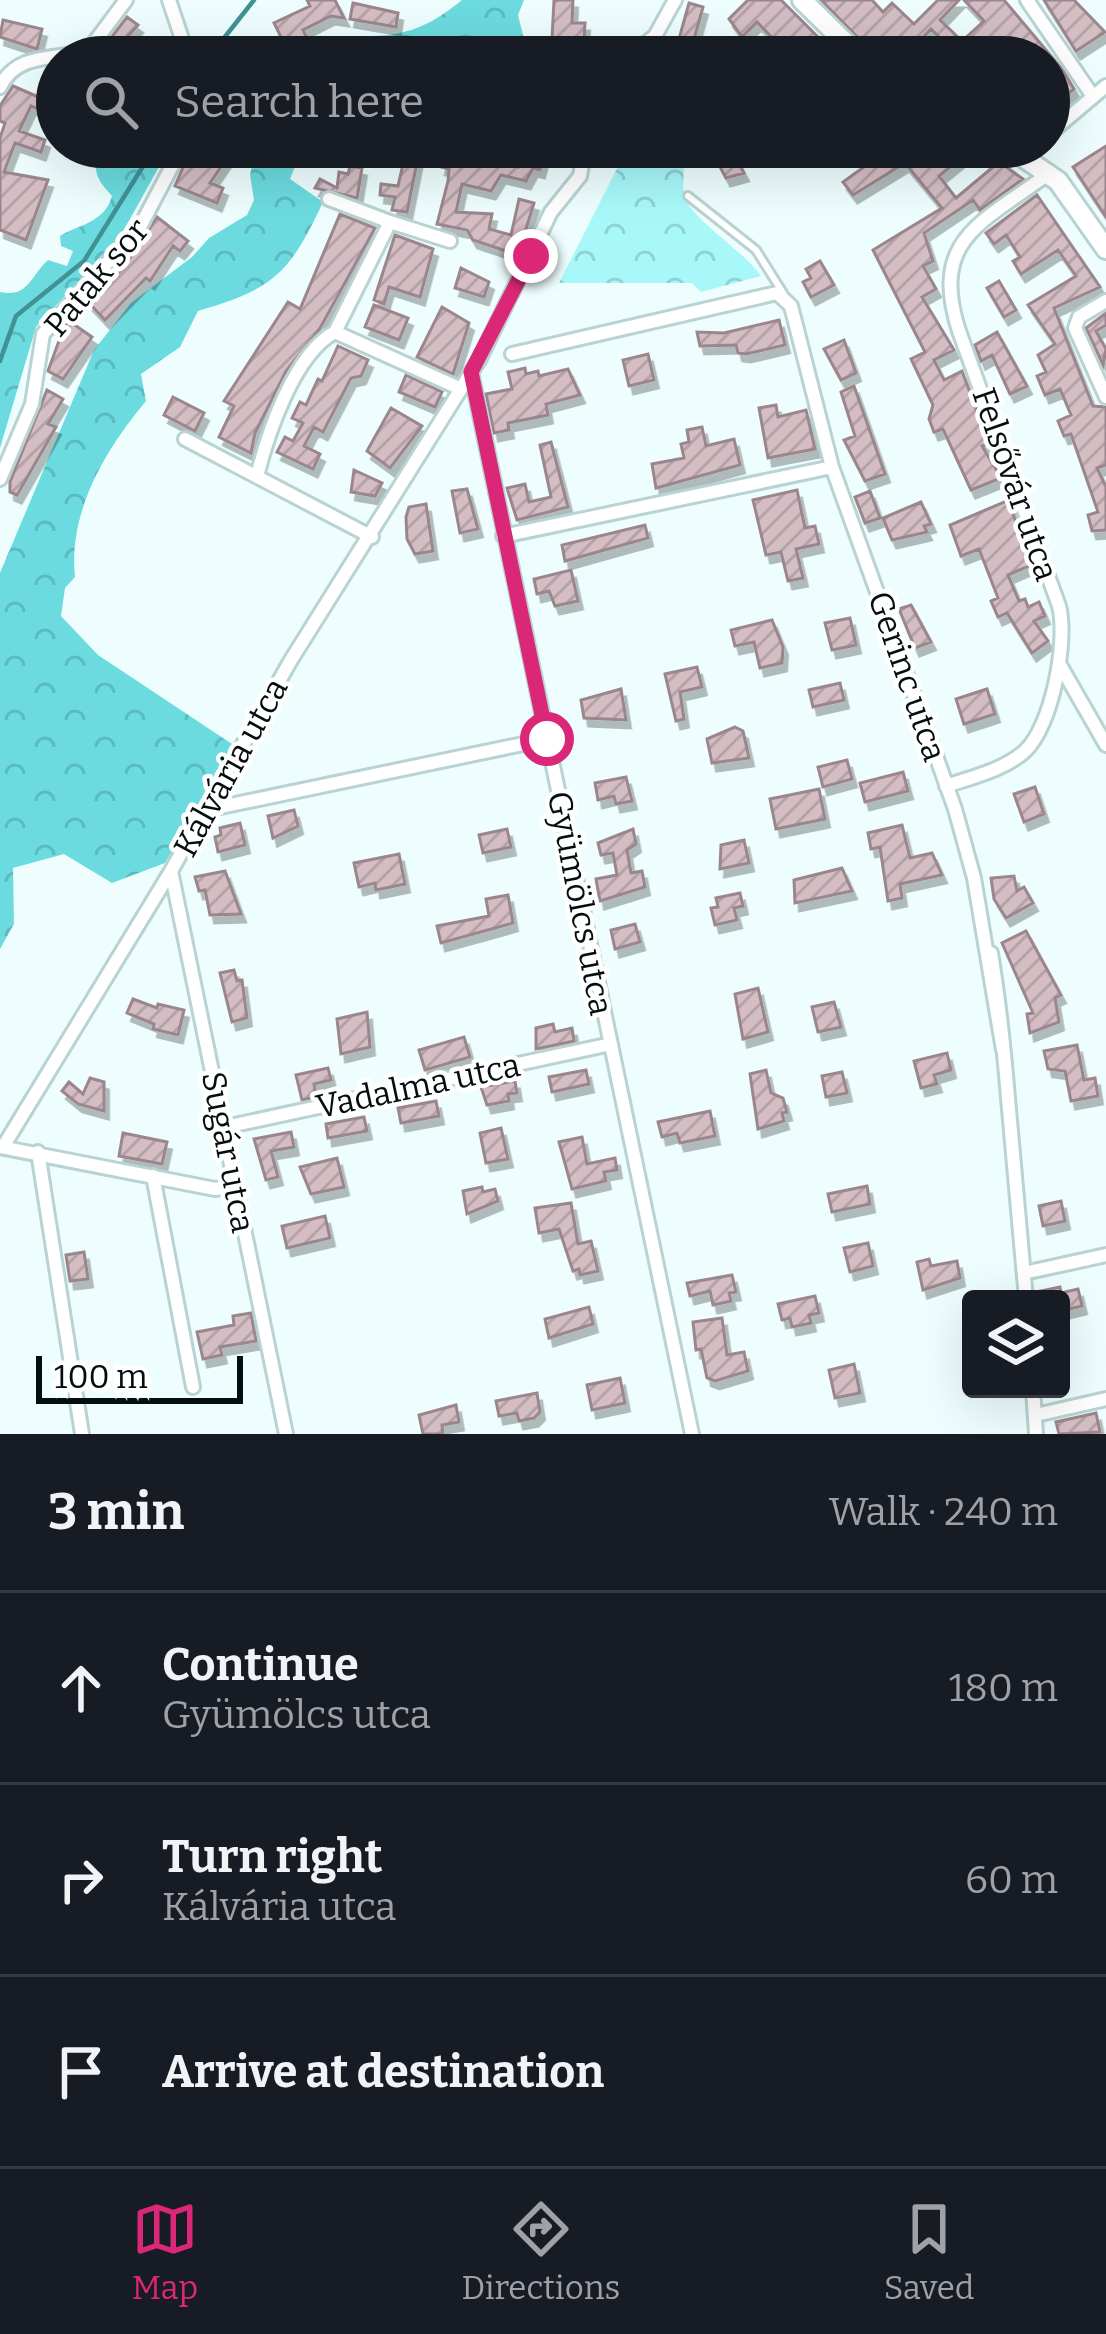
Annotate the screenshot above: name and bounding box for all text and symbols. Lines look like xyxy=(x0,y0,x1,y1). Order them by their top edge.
search box xyxy=(36,36,1070,168)
icon: search xyxy=(78,69,144,135)
text: Search here xyxy=(174,75,424,129)
street label: Patak sor xyxy=(36,210,158,345)
route end xyxy=(504,229,558,283)
street label: Felsővár utca xyxy=(963,383,1067,586)
street label: Gerinc utca xyxy=(859,586,955,767)
street label: Kálvária utca xyxy=(165,671,296,864)
route start xyxy=(520,712,574,766)
street label: Gyümölcs utca xyxy=(539,788,621,1019)
street label: Vadalma utca xyxy=(313,1045,524,1127)
street label: Sugár utca xyxy=(193,1068,263,1236)
map controls xyxy=(962,1290,1070,1398)
button: layers xyxy=(962,1290,1070,1398)
scale bar xyxy=(36,1350,243,1403)
text: 100 m xyxy=(54,1357,148,1397)
text: 3 min xyxy=(48,1481,184,1543)
text: Walk · 240 m xyxy=(829,1489,1058,1535)
text: Continue xyxy=(162,1638,359,1692)
icon: ahead xyxy=(48,1655,114,1721)
text: 180 m xyxy=(949,1665,1058,1711)
text: Gyümölcs utca xyxy=(162,1692,431,1738)
text: Turn right xyxy=(162,1830,382,1884)
icon: right xyxy=(48,1847,114,1913)
text: 60 m xyxy=(965,1857,1058,1903)
text: Kálvária utca xyxy=(162,1884,396,1930)
icon: arrive xyxy=(48,2039,114,2105)
text: Arrive at destination xyxy=(162,2045,604,2099)
tab: Map xyxy=(132,2196,198,2308)
tab: Directions xyxy=(462,2196,620,2308)
tab: Saved xyxy=(884,2196,974,2308)

